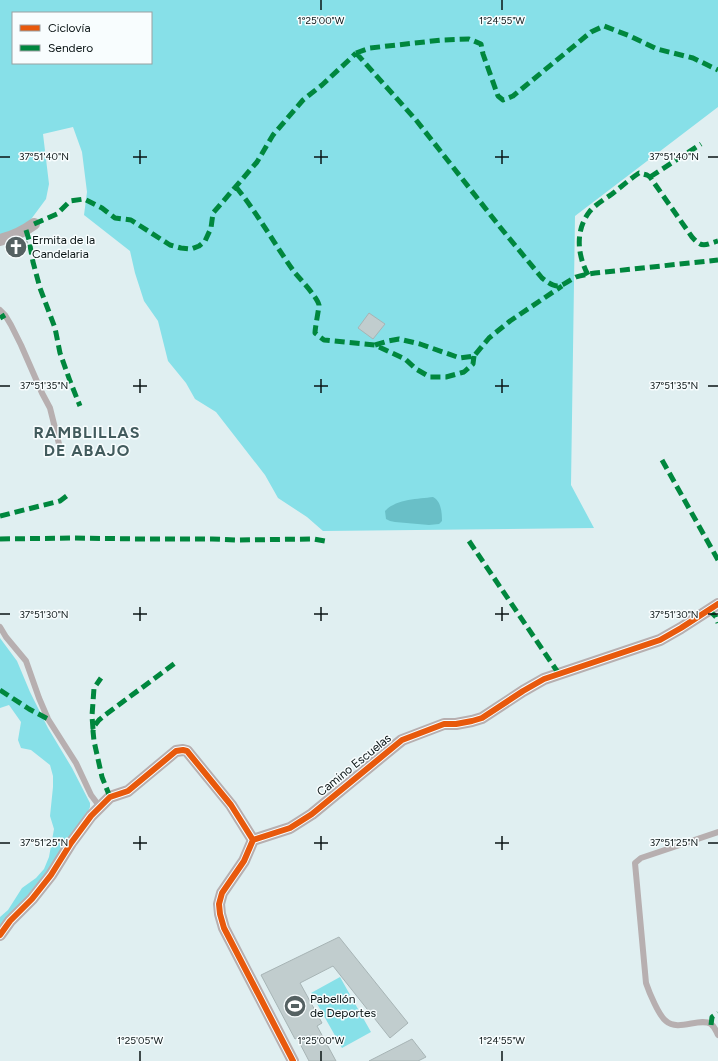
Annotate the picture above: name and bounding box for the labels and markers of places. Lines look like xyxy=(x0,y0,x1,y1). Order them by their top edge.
place label: Ermita de la Candelaria xyxy=(32,233,95,261)
church icon: Ermita de la Candelaria xyxy=(3,234,29,260)
place label: Pabellón de Deportes xyxy=(310,992,377,1020)
sports icon: Pabellón de Deportes xyxy=(282,993,308,1019)

